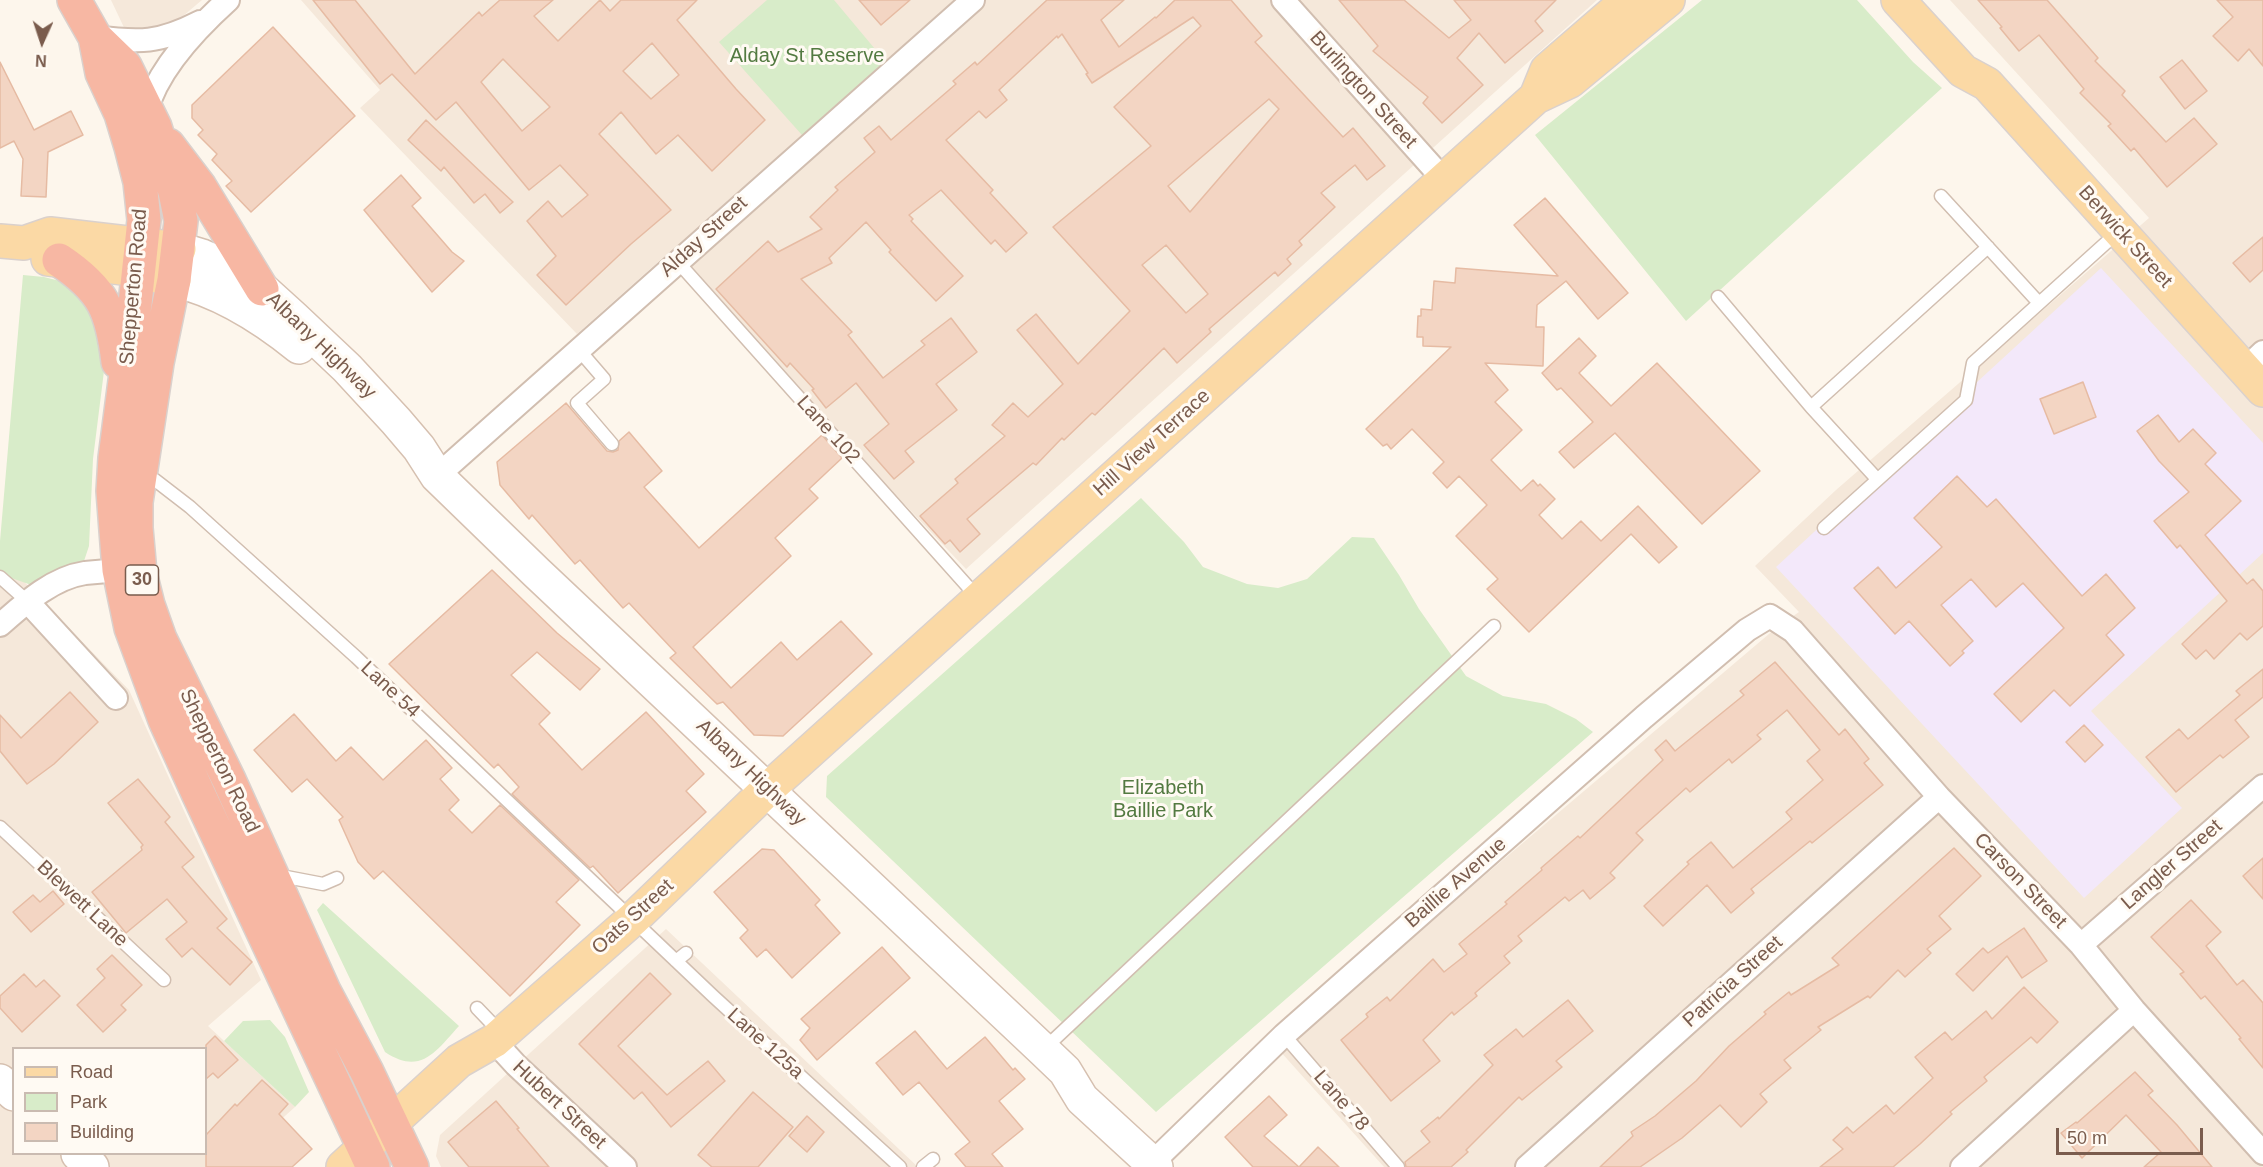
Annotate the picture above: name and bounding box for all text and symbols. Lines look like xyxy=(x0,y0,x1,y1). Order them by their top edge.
north arrow xyxy=(12,12,72,72)
street label: Burlington Street xyxy=(1304,27,1422,153)
park label: Alday St Reserve xyxy=(730,44,884,68)
text: N xyxy=(35,52,47,69)
street label: Berwick Street xyxy=(2073,181,2177,293)
street label: Alday Street xyxy=(655,192,753,282)
street label: Shepperton Road xyxy=(115,208,153,366)
street label: Albany Highway xyxy=(261,288,381,404)
street label: Hill View Terrace xyxy=(1089,384,1215,502)
street label: Lane 102 xyxy=(791,391,865,469)
road number: 30 xyxy=(126,565,158,595)
street label: Lane 54 xyxy=(355,657,425,723)
street label: Shepperton Road xyxy=(174,685,264,837)
street label: Albany Highway xyxy=(691,715,811,831)
park label: Elizabeth Baillie Park xyxy=(1113,776,1213,823)
street label: Langler Street xyxy=(2117,815,2227,915)
street label: Carson Street xyxy=(1969,828,2071,934)
street label: Baillie Avenue xyxy=(1400,832,1512,934)
street label: Blewett Lane xyxy=(32,856,132,952)
street label: Oats Street xyxy=(587,874,679,960)
street label: Patricia Street xyxy=(1678,931,1788,1033)
street label: Lane 125a xyxy=(722,1003,808,1085)
legend xyxy=(12,1047,207,1155)
street label: Hubert Street xyxy=(507,1056,611,1154)
text: Road xyxy=(70,1062,113,1082)
street label: Lane 78 xyxy=(1308,1066,1374,1136)
text: Park xyxy=(70,1092,107,1112)
scale bar xyxy=(2059,1116,2206,1154)
text: Building xyxy=(70,1122,134,1142)
text: 50 m xyxy=(2067,1128,2107,1148)

